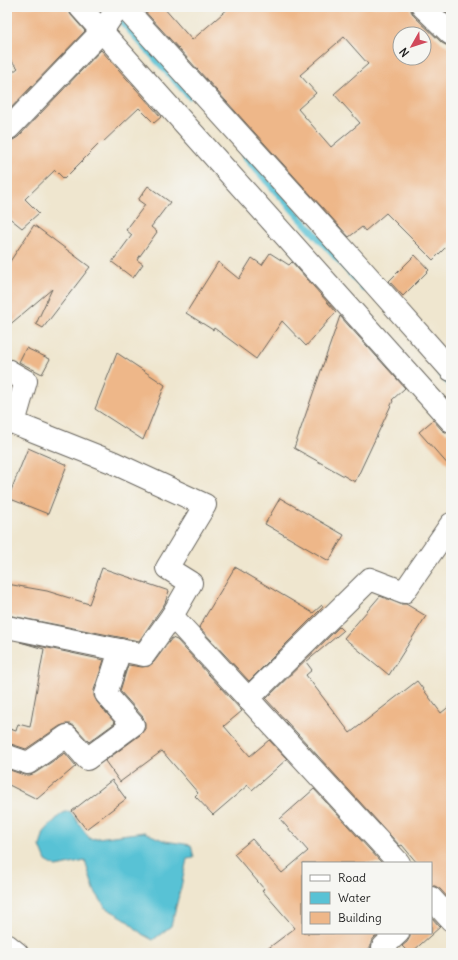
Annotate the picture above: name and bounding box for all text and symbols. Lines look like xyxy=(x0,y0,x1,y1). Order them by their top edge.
north arrow xyxy=(392,26,432,66)
text: N xyxy=(396,45,412,60)
legend xyxy=(302,862,432,934)
text: Road xyxy=(338,870,366,885)
text: Water xyxy=(338,890,371,905)
text: Building xyxy=(338,910,382,925)

